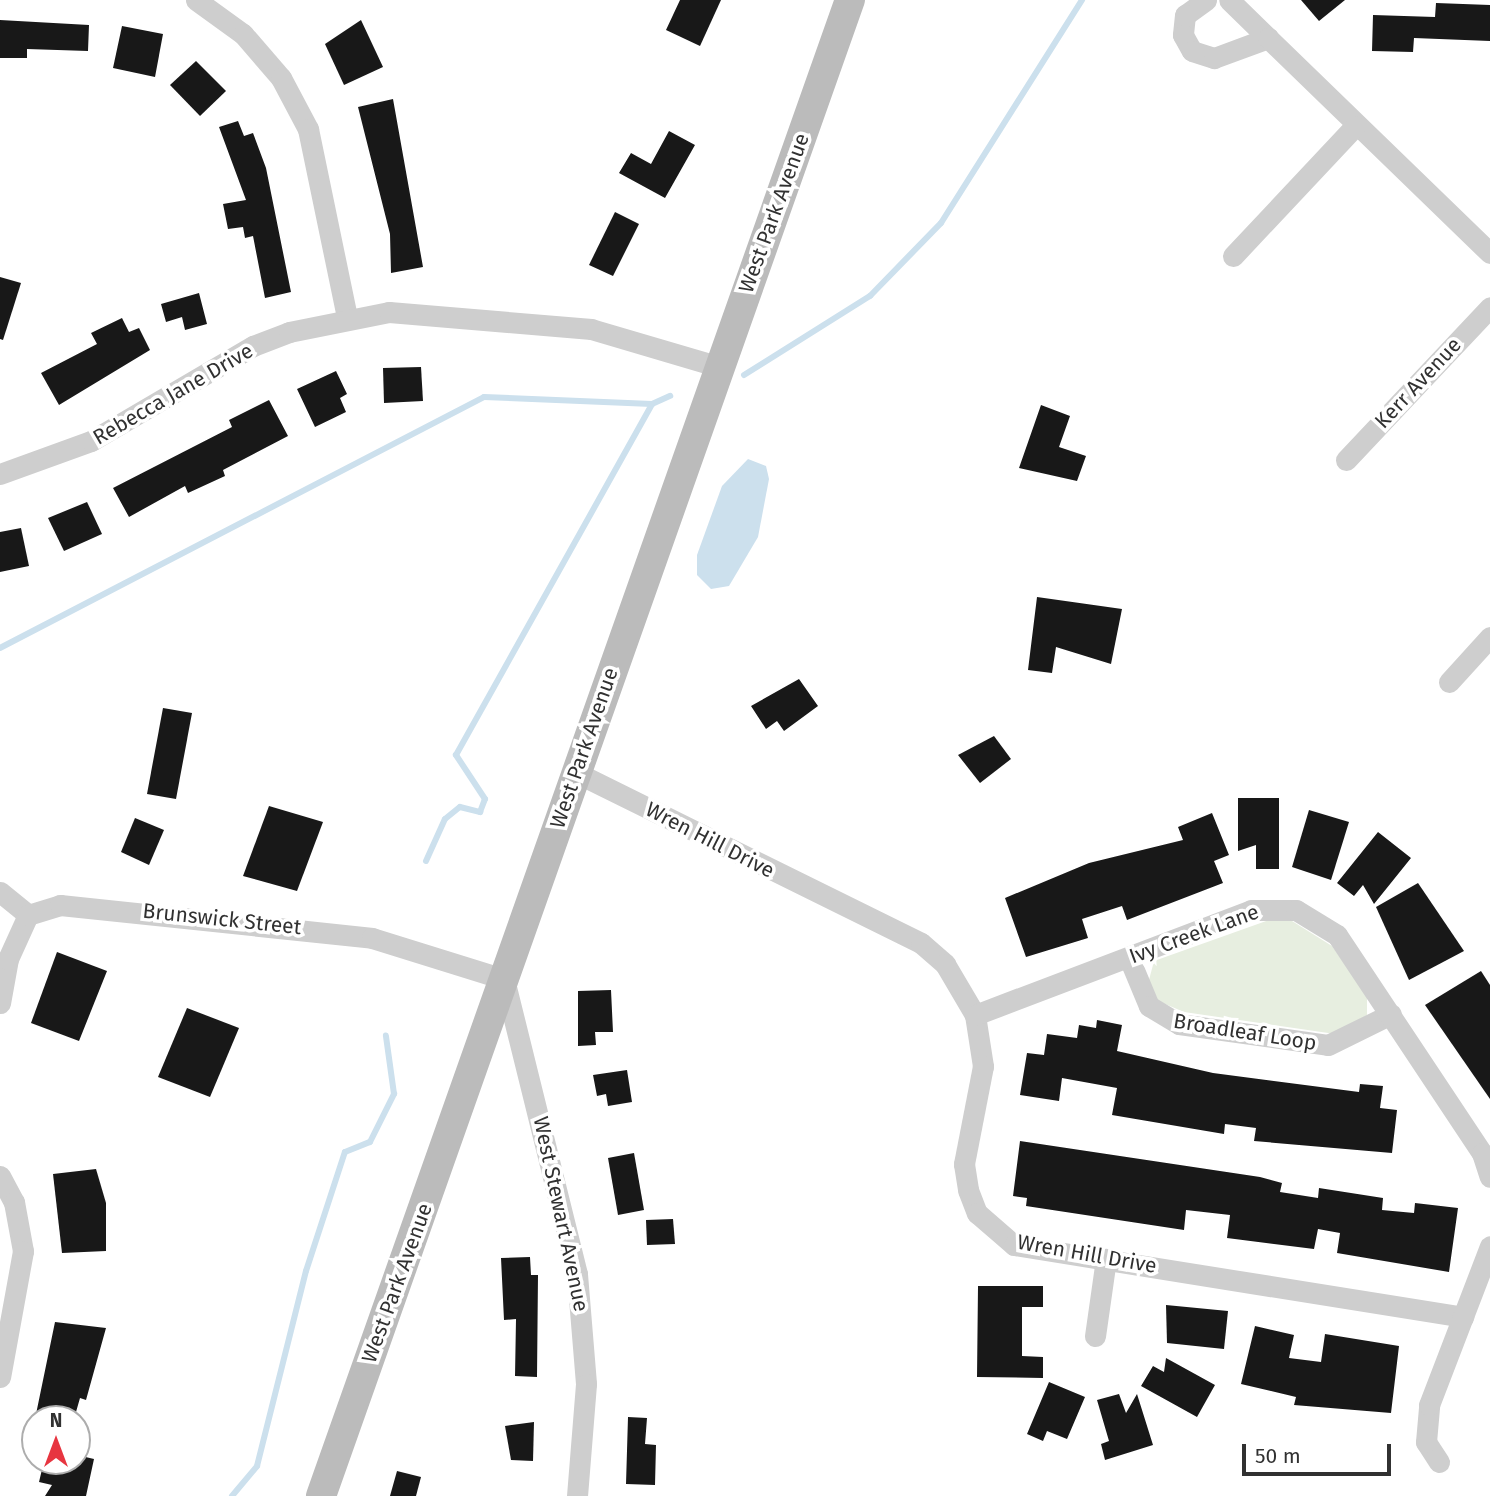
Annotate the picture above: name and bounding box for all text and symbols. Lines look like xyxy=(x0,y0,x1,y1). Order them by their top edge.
street label: West Park Avenue xyxy=(733,130,815,296)
street label: Kerr Avenue xyxy=(1370,332,1466,434)
street label: Rebecca Jane Drive xyxy=(89,338,257,450)
street label: West Park Avenue xyxy=(545,664,623,832)
street label: Wren Hill Drive xyxy=(641,797,779,883)
street label: Brunswick Street xyxy=(141,898,303,940)
street label: Ivy Creek Lane xyxy=(1126,899,1262,969)
street label: Broadleaf Loop xyxy=(1172,1008,1318,1056)
street label: West Stewart Avenue xyxy=(528,1114,594,1314)
street label: West Park Avenue xyxy=(356,1200,438,1366)
street label: Wren Hill Drive xyxy=(1015,1229,1159,1279)
north arrow xyxy=(21,1405,91,1475)
text: N xyxy=(50,1409,62,1432)
scale bar xyxy=(1245,1430,1394,1474)
text: 50 m xyxy=(1255,1443,1301,1469)

